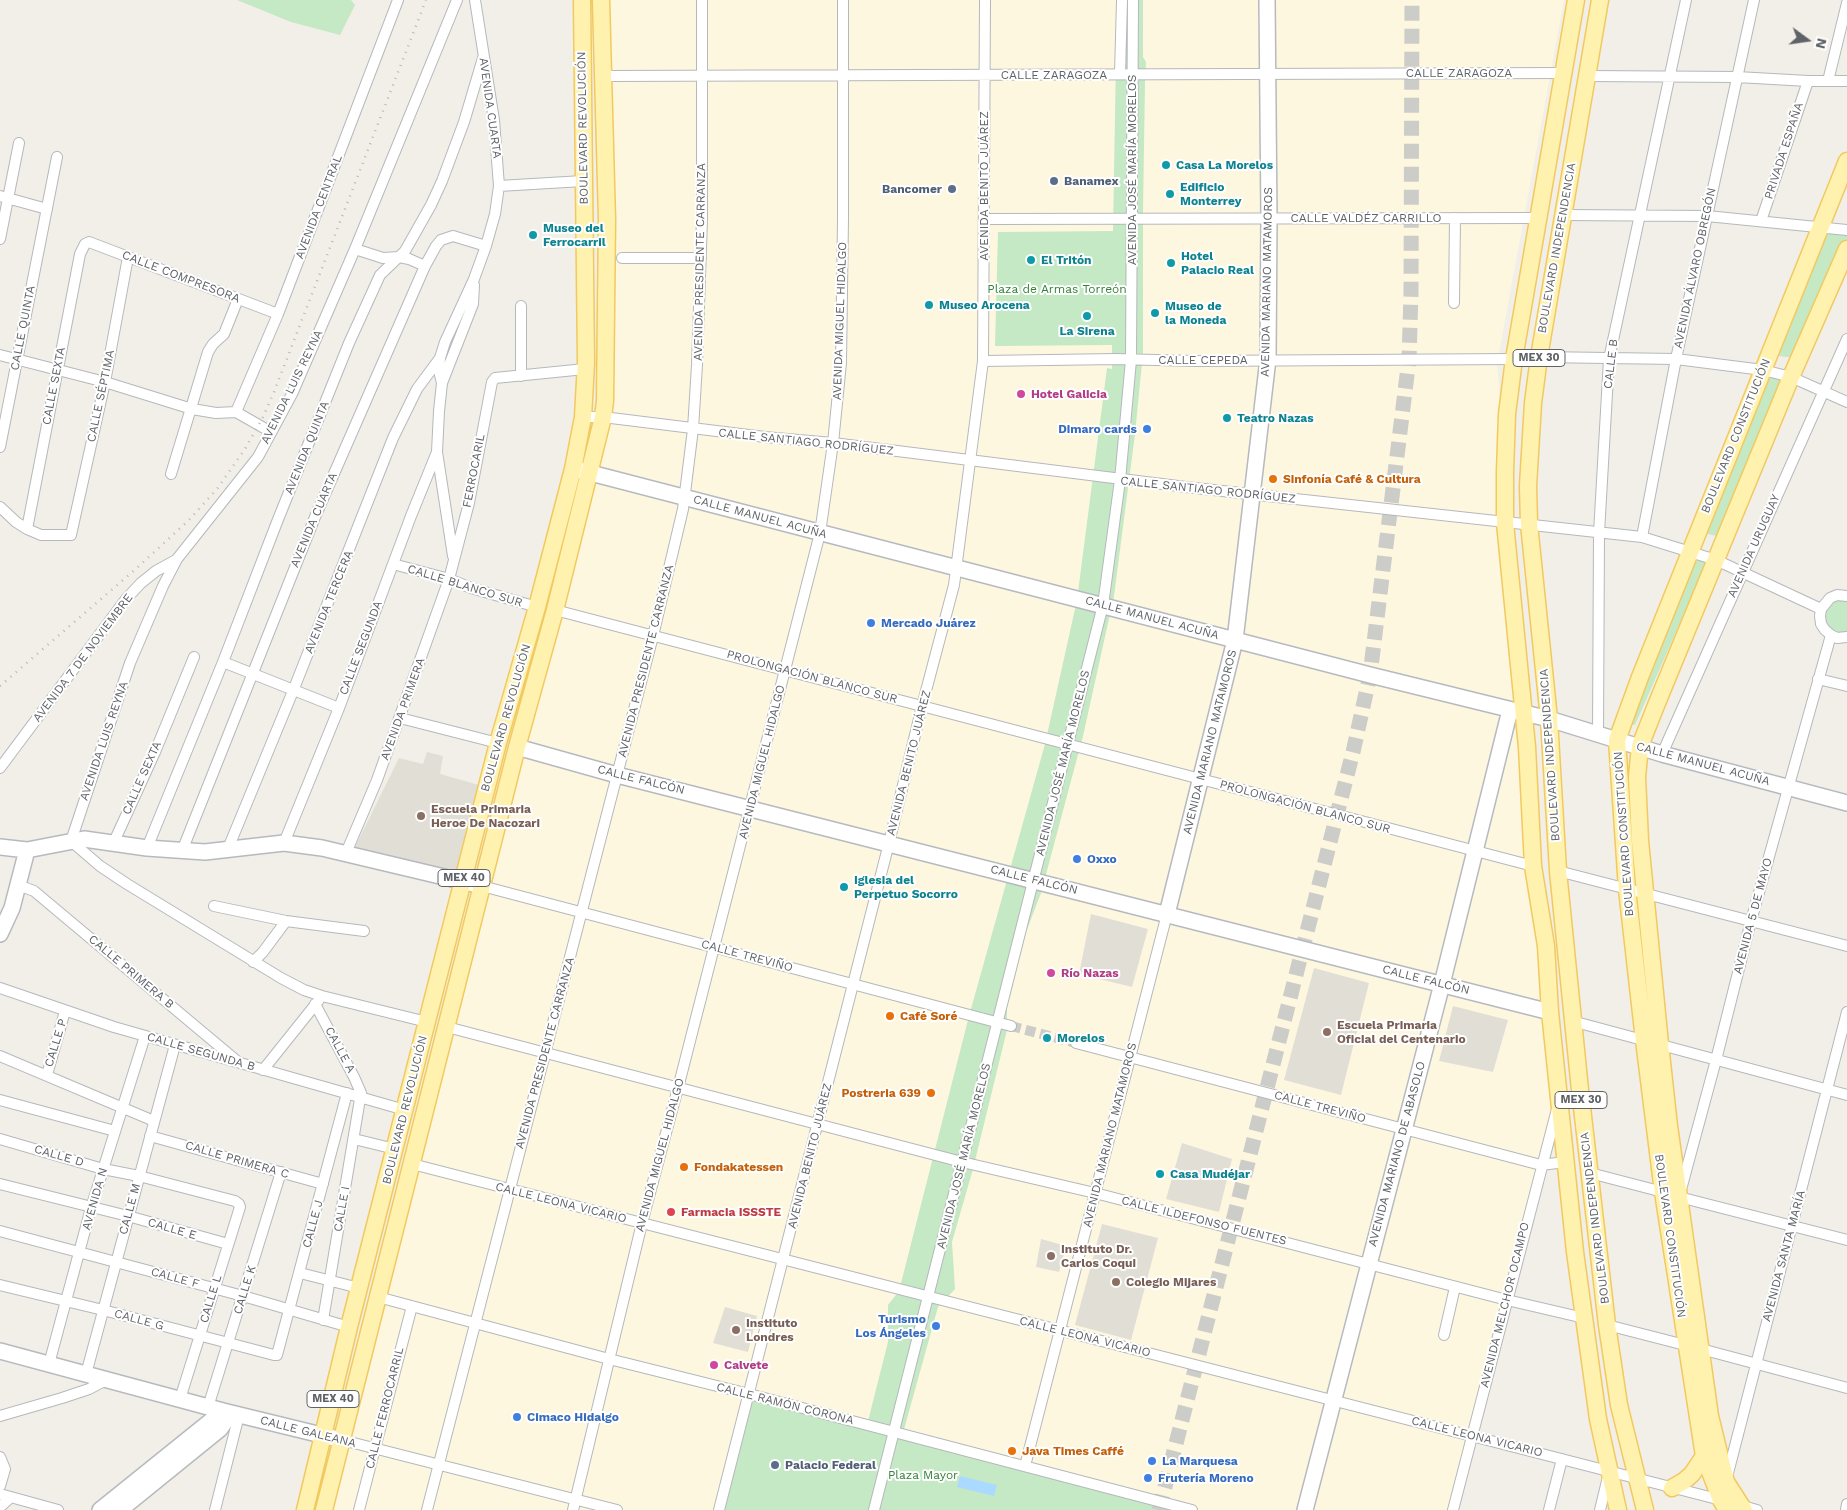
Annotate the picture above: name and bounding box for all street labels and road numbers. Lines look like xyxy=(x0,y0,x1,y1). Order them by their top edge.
street label: BOULEVARD REVOLUCIÓN xyxy=(574,51,592,205)
street label: AVENIDA CUARTA xyxy=(476,57,504,159)
street label: CALLE ZARAGOZA xyxy=(1406,66,1512,80)
street label: CALLE ZARAGOZA xyxy=(1001,68,1107,82)
street label: AVENIDA JOSÉ MARÍA MORELOS xyxy=(1125,75,1139,265)
street label: PRIVADA ESPAÑA xyxy=(1762,101,1806,201)
street label: AVENIDA BENITO JUÁREZ xyxy=(977,111,991,261)
street label: AVENIDA CENTRAL xyxy=(292,153,346,261)
street label: BOULEVARD INDEPENDENCIA xyxy=(1535,162,1579,334)
street label: AVENIDA PRESIDENTE CARRANZA xyxy=(691,163,709,361)
street label: AVENIDA ÁLVARO OBREGÓN xyxy=(1671,186,1719,350)
street label: AVENIDA MARIANO MATAMOROS xyxy=(1258,187,1276,377)
street label: CALLE VALDÉZ CARRILLO xyxy=(1290,211,1442,225)
street label: AVENIDA MIGUEL HIDALGO xyxy=(830,242,850,400)
street label: CALLE COMPRESORA xyxy=(120,248,242,306)
street label: CALLE QUINTA xyxy=(8,284,38,372)
street label: AVENIDA LUIS REYNA xyxy=(258,328,326,446)
street label: CALLE B xyxy=(1601,338,1621,390)
street label: CALLE SEXTA xyxy=(39,346,69,426)
street label: CALLE SÉPTIMA xyxy=(84,349,118,443)
road number: MEX 30 xyxy=(1513,349,1565,366)
street label: CALLE CEPEDA xyxy=(1158,353,1248,367)
street label: BOULEVARD CONSTITUCIÓN xyxy=(1698,357,1774,515)
street label: AVENIDA QUINTA xyxy=(282,399,332,497)
street label: CALLE SANTIAGO RODRÍGUEZ xyxy=(718,426,894,458)
street label: FERROCARIL xyxy=(460,433,488,509)
street label: AVENIDA CUARTA xyxy=(288,470,340,570)
street label: CALLE SANTIAGO RODRÍGUEZ xyxy=(1120,474,1296,506)
street label: CALLE MANUEL ACUÑA xyxy=(692,492,828,542)
street label: AVENIDA URUGUAY xyxy=(1725,492,1783,600)
street label: AVENIDA TERCERA xyxy=(302,548,356,656)
street label: CALLE BLANCO SUR xyxy=(406,562,524,610)
street label: AVENIDA PRESIDENTE CARRANZA xyxy=(615,563,677,759)
street label: AVENIDA 7 DE NOVIEMBRE xyxy=(30,591,136,725)
street label: CALLE MANUEL ACUÑA xyxy=(1084,593,1220,643)
street label: CALLE SEGUNDA xyxy=(336,599,386,697)
street label: BOULEVARD REVOLUCIÓN xyxy=(478,642,534,794)
street label: PROLONGACIÓN BLANCO SUR xyxy=(725,647,899,707)
street label: AVENIDA MARIANO MATAMOROS xyxy=(1180,648,1240,836)
street label: AVENIDA PRIMERA xyxy=(378,656,428,762)
street label: BOULEVARD INDEPENDENCIA xyxy=(1537,668,1563,842)
street label: AVENIDA JOSÉ MARÍA MORELOS xyxy=(1033,669,1093,857)
street label: AVENIDA LUIS REYNA xyxy=(77,679,131,803)
street label: AVENIDA MIGUEL HIDALGO xyxy=(736,683,788,841)
street label: AVENIDA BENITO JUÁREZ xyxy=(884,689,934,837)
street label: CALLE SEXTA xyxy=(119,739,165,817)
street label: CALLE MANUEL ACUÑA xyxy=(1635,739,1771,789)
street label: BOULEVARD CONSTITUCIÓN xyxy=(1611,751,1637,917)
street label: CALLE FALCÓN xyxy=(596,762,686,798)
street label: PROLONGACIÓN BLANCO SUR xyxy=(1218,777,1392,837)
street label: AVENIDA 5 DE MAYO xyxy=(1731,856,1775,976)
street label: CALLE FALCÓN xyxy=(989,862,1079,898)
road number: MEX 40 xyxy=(438,870,490,886)
street label: CALLE PRIMERA B xyxy=(85,932,177,1012)
street label: CALLE TREVIÑO xyxy=(700,937,794,975)
street label: AVENIDA PRESIDENTE CARRANZA xyxy=(512,955,578,1151)
street label: CALLE FALCÓN xyxy=(1381,962,1471,998)
street label: CALLE P xyxy=(42,1017,70,1069)
street label: CALLE A xyxy=(322,1024,358,1076)
street label: CALLE SEGUNDA B xyxy=(145,1030,257,1074)
street label: BOULEVARD REVOLUCIÓN xyxy=(379,1034,431,1186)
street label: AVENIDA MARIANO MATAMOROS xyxy=(1080,1041,1140,1229)
street label: AVENIDA MARIANO DE ABASOLO xyxy=(1365,1060,1429,1248)
street label: AVENIDA JOSÉ MARÍA MORELOS xyxy=(934,1062,994,1250)
street label: AVENIDA MIGUEL HIDALGO xyxy=(633,1077,687,1233)
street label: AVENIDA BENITO JUÁREZ xyxy=(785,1082,835,1230)
street label: CALLE TREVIÑO xyxy=(1273,1088,1367,1126)
road number: MEX 30 xyxy=(1555,1092,1607,1108)
street label: BOULEVARD INDEPENDENCIA xyxy=(1577,1131,1613,1305)
street label: CALLE PRIMERA C xyxy=(183,1138,291,1182)
street label: CALLE D xyxy=(33,1142,85,1170)
street label: BOULEVARD CONSTITUCIÓN xyxy=(1651,1153,1689,1319)
street label: AVENIDA N xyxy=(79,1166,111,1232)
street label: CALLE LEONA VICARIO xyxy=(494,1180,628,1226)
street label: CALLE M xyxy=(116,1182,144,1236)
street label: CALLE I xyxy=(331,1185,353,1233)
street label: AVENIDA SANTA MARÍA xyxy=(1760,1189,1808,1323)
street label: CALLE ILDEFONSO FUENTES xyxy=(1120,1193,1288,1249)
street label: CALLE J xyxy=(300,1198,326,1250)
street label: CALLE E xyxy=(146,1215,198,1243)
street label: AVENIDA MELCHOR OCAMPO xyxy=(1477,1221,1533,1389)
street label: CALLE K xyxy=(231,1264,259,1316)
street label: CALLE F xyxy=(149,1265,201,1291)
street label: CALLE L xyxy=(197,1273,225,1325)
street label: CALLE G xyxy=(113,1306,165,1334)
street label: CALLE LEONA VICARIO xyxy=(1018,1314,1152,1360)
street label: CALLE FERROCARRIL xyxy=(363,1346,407,1470)
street label: CALLE RAMÓN CORONA xyxy=(715,1380,855,1428)
road number: MEX 40 xyxy=(307,1390,359,1408)
street label: CALLE GALEANA xyxy=(259,1413,357,1451)
street label: CALLE LEONA VICARIO xyxy=(1410,1414,1544,1460)

